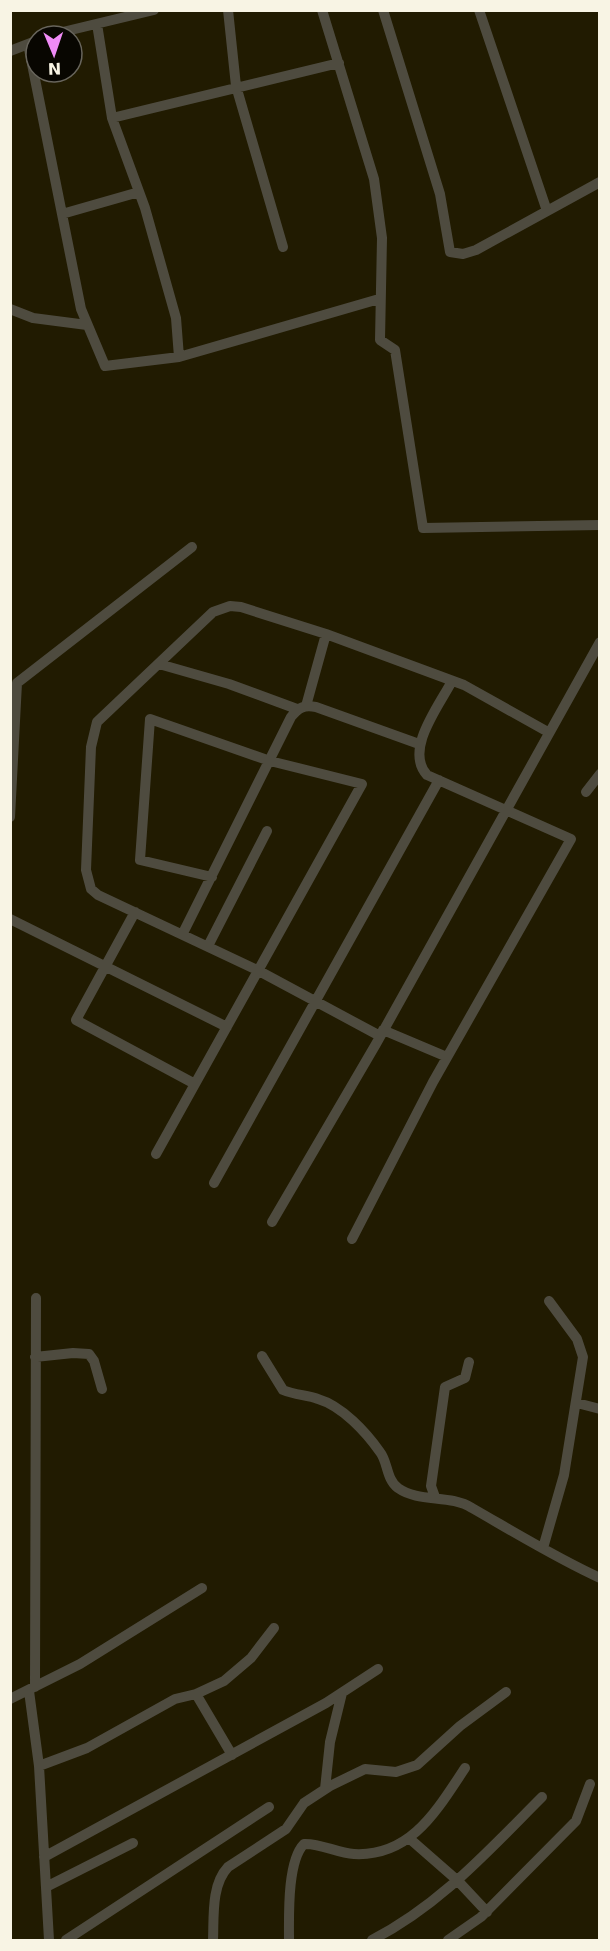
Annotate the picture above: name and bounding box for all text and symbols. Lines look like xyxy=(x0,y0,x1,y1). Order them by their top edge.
north arrow xyxy=(24,24,84,84)
text: N xyxy=(47,59,62,78)

